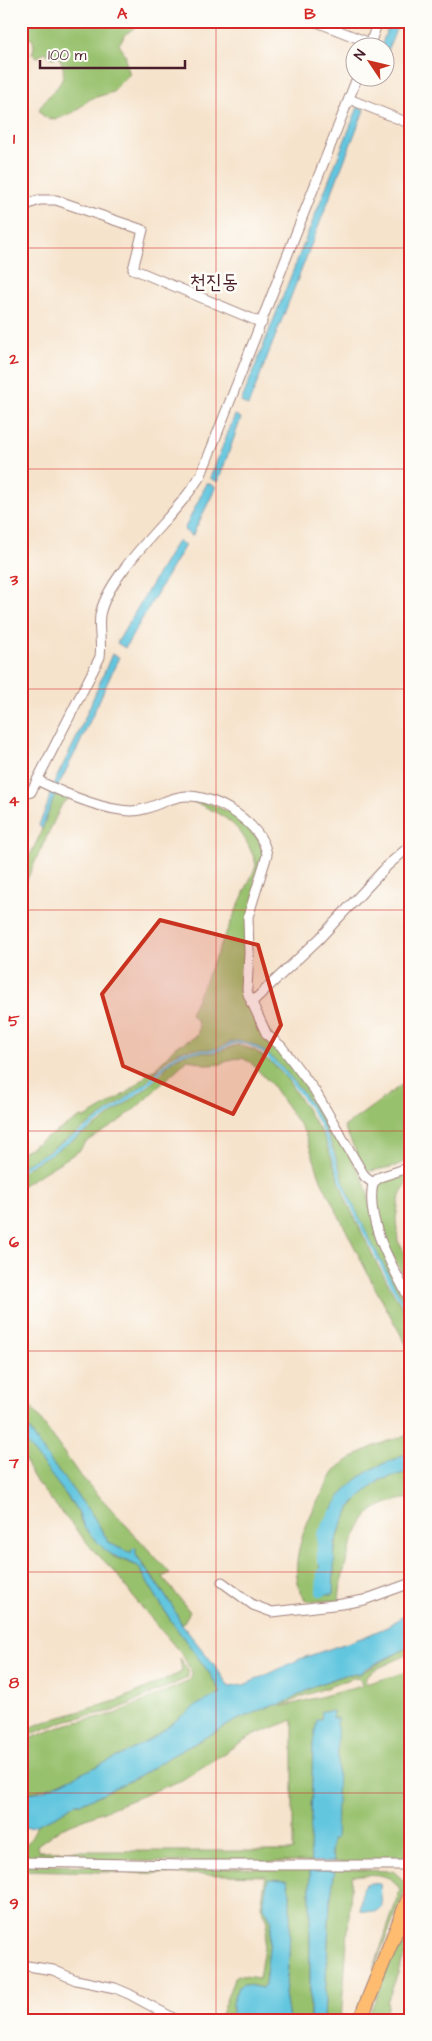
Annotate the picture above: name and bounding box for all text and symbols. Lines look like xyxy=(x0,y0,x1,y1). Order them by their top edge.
text: A xyxy=(117,3,128,25)
text: B xyxy=(304,3,316,25)
scale bar xyxy=(40,38,185,70)
north arrow xyxy=(344,38,394,88)
text: 100 m xyxy=(48,45,87,66)
text: N xyxy=(349,46,371,64)
text: 1 xyxy=(13,128,16,150)
district label: 천진동 xyxy=(190,268,238,296)
text: 2 xyxy=(8,348,19,370)
text: 3 xyxy=(9,569,19,591)
text: 4 xyxy=(9,790,20,812)
text: 5 xyxy=(8,1010,20,1032)
text: 6 xyxy=(9,1231,19,1253)
text: 7 xyxy=(8,1452,19,1474)
text: 8 xyxy=(9,1672,20,1694)
text: 9 xyxy=(9,1893,19,1915)

